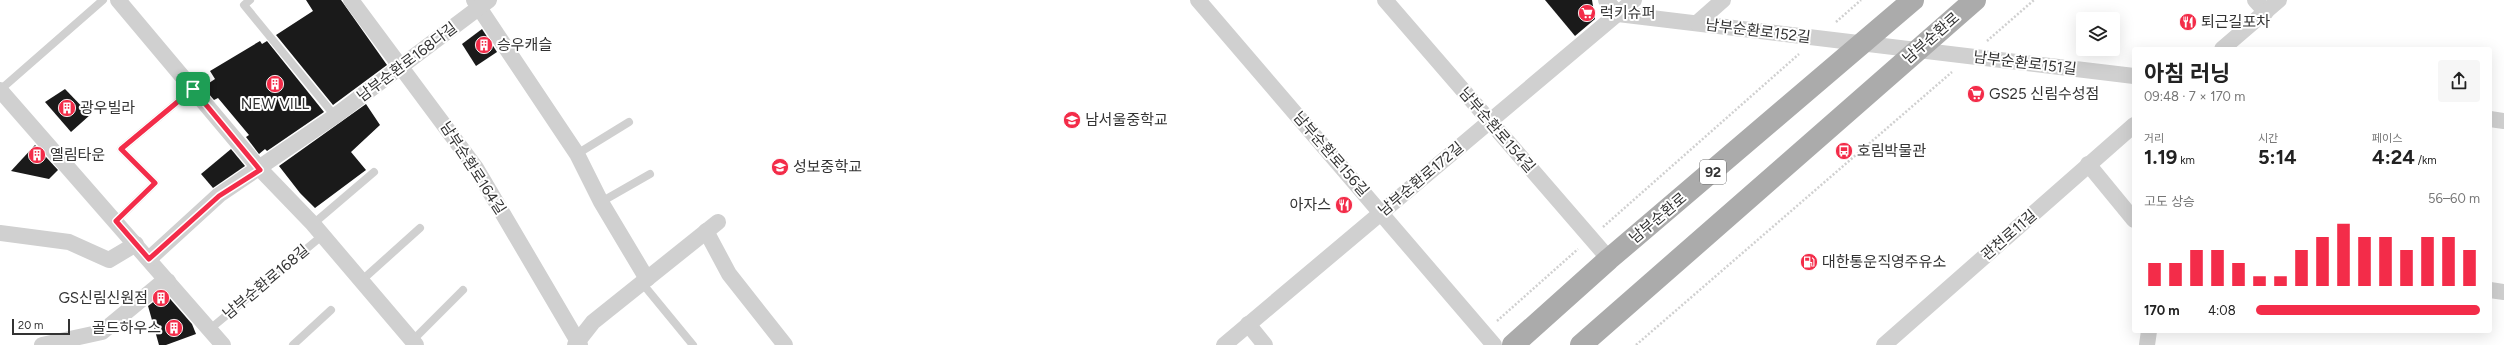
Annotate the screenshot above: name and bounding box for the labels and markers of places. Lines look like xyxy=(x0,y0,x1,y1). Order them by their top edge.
supermarket icon: 럭키슈퍼 xyxy=(1577,3,1597,23)
place label: 럭키슈퍼 xyxy=(1600,4,1655,22)
restaurant icon: 퇴근길포차 xyxy=(2178,12,2198,32)
place label: 퇴근길포차 xyxy=(2201,13,2270,31)
building icon: 승우캐슬 xyxy=(474,35,494,55)
place label: 승우캐슬 xyxy=(497,36,552,54)
pin xyxy=(176,72,210,106)
building icon: NEW VILL xyxy=(265,74,285,94)
supermarket icon: GS25 신림수성점 xyxy=(1966,84,1986,104)
place label: GS25 신림수성점 xyxy=(1989,85,2099,103)
place label: NEW VILL xyxy=(241,95,310,113)
building icon: 광우빌라 xyxy=(57,98,77,118)
place label: 광우빌라 xyxy=(80,99,135,117)
school or university icon: 남서울중학교 xyxy=(1062,110,1082,130)
place label: 남서울중학교 xyxy=(1085,111,1168,129)
bus stop icon: 호림박물관 xyxy=(1834,141,1854,161)
place label: 호림박물관 xyxy=(1857,142,1926,160)
building icon: 옐림타운 xyxy=(27,145,47,165)
place label: 옐림타운 xyxy=(50,146,105,164)
school or university icon: 성보중학교 xyxy=(770,157,790,177)
place label: 성보중학교 xyxy=(793,158,862,176)
restaurant icon: 아자스 xyxy=(1334,195,1354,215)
place label: 아자스 xyxy=(1290,196,1331,214)
fuel station icon: 대한통운직영주유소 xyxy=(1799,252,1819,272)
place label: 대한통운직영주유소 xyxy=(1822,253,1946,271)
building icon: GS신림신원점 xyxy=(151,288,171,308)
place label: GS신림신원점 xyxy=(58,289,148,307)
building icon: 골드하우스 xyxy=(164,318,184,338)
place label: 골드하우스 xyxy=(92,319,161,337)

